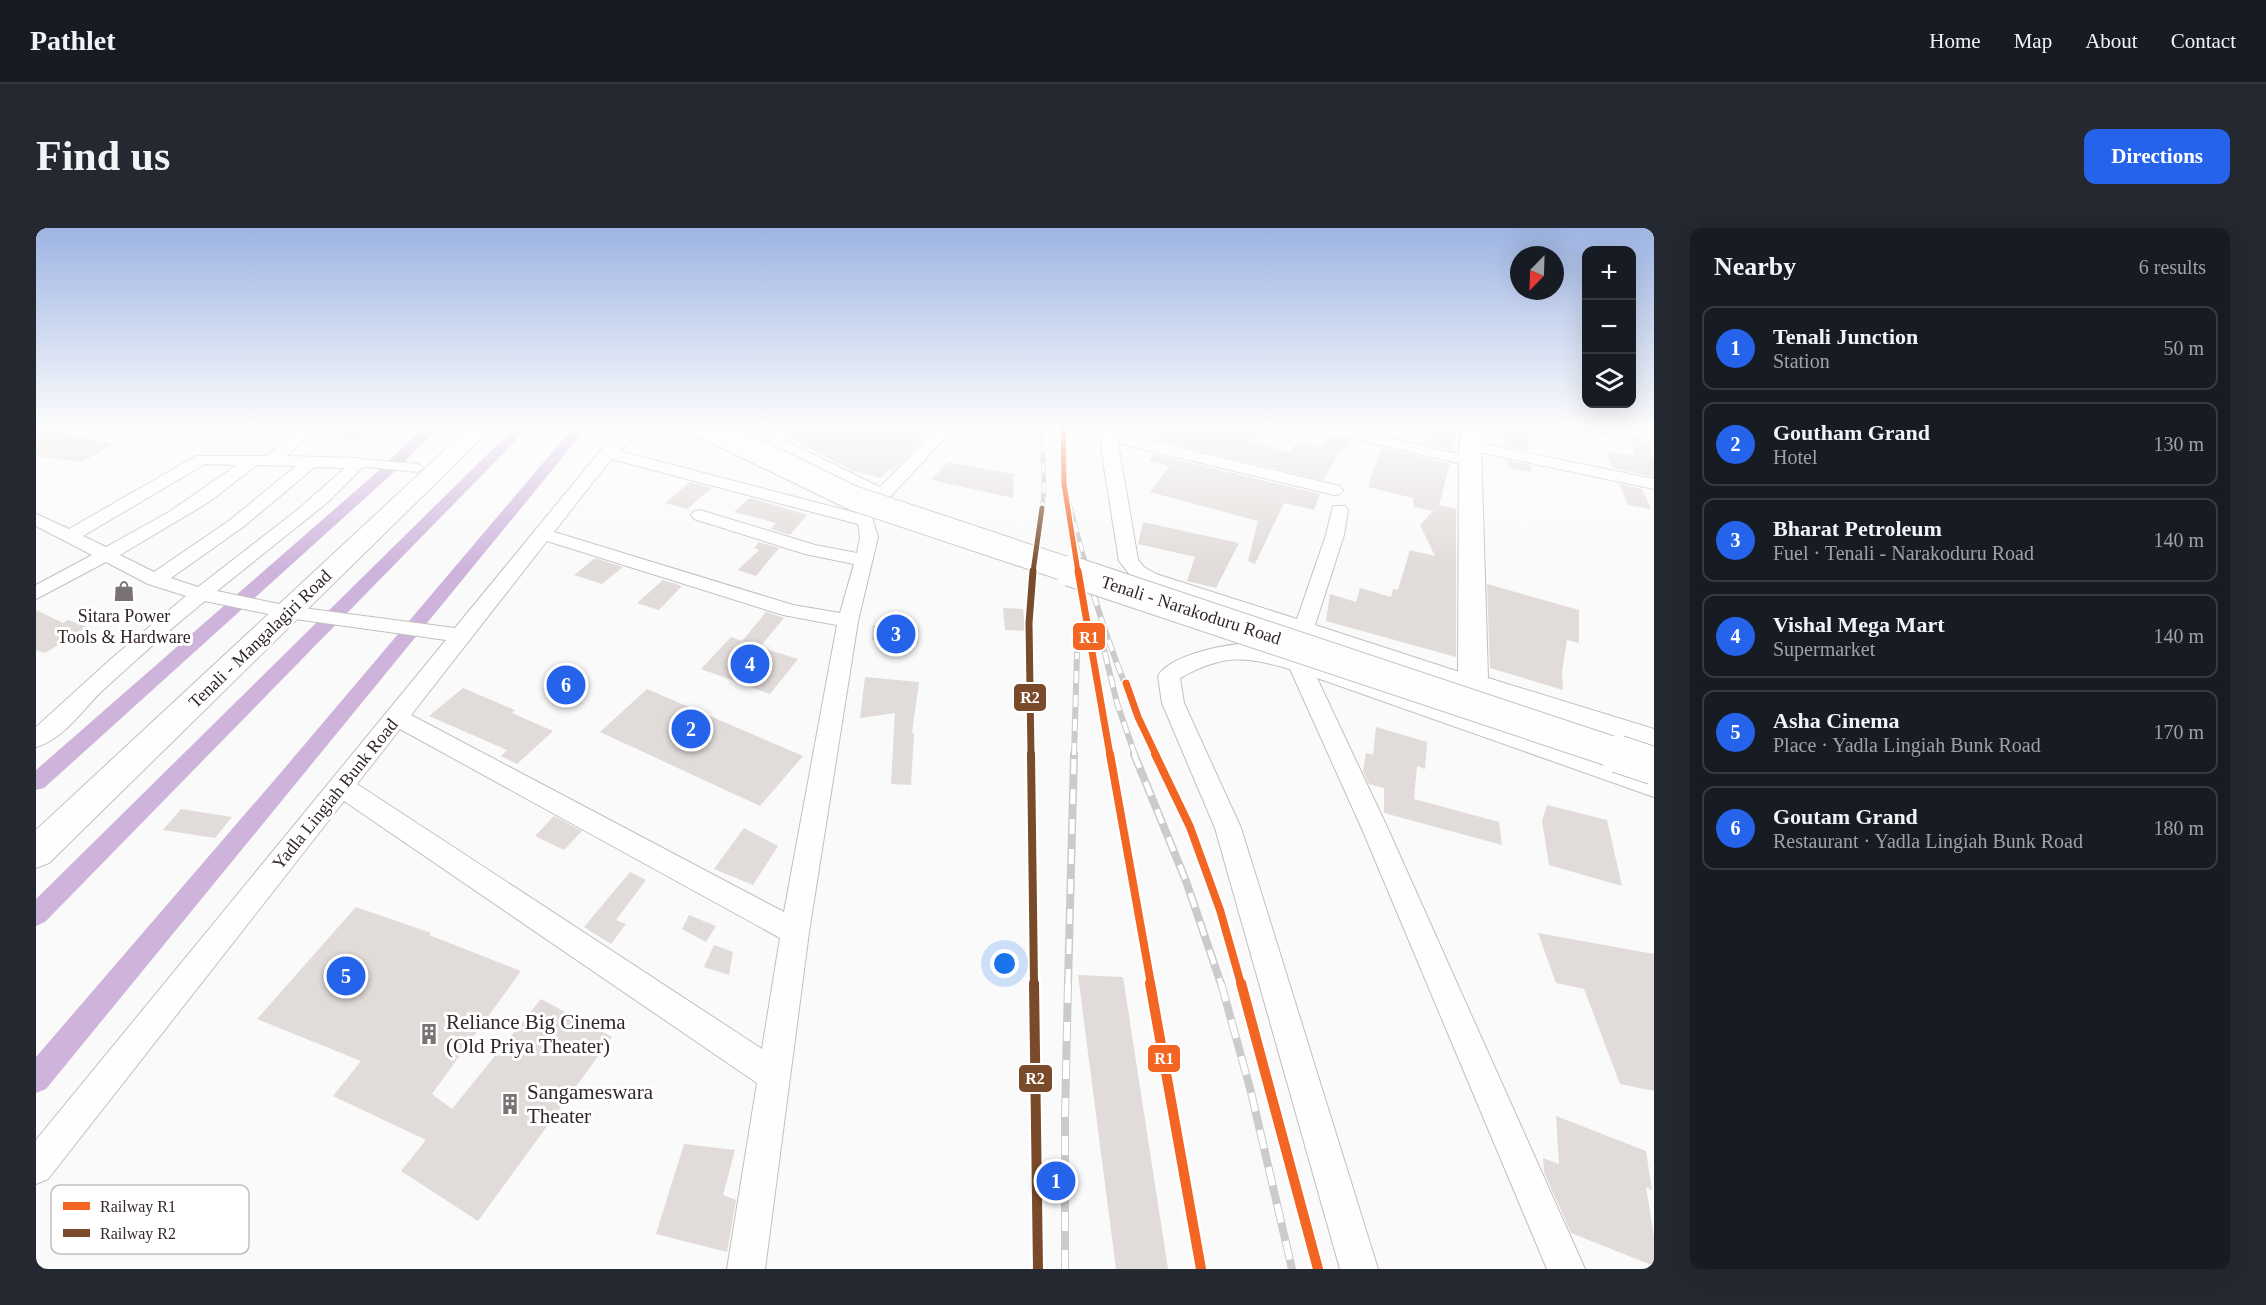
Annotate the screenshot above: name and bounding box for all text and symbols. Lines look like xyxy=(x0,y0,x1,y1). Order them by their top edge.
text: Pathlet xyxy=(30,25,116,56)
text: Home xyxy=(1929,29,1981,53)
text: Map xyxy=(2014,29,2052,53)
text: About xyxy=(2085,29,2138,53)
text: Contact xyxy=(2171,29,2236,53)
button: Directions xyxy=(2084,129,2230,184)
text: Find us xyxy=(36,133,170,179)
north arrow xyxy=(1510,246,1564,300)
map controls xyxy=(1582,246,1636,408)
button: + xyxy=(1582,246,1636,300)
text: Nearby xyxy=(1714,252,1796,281)
text: 6 results xyxy=(2139,256,2206,278)
button: − xyxy=(1582,300,1636,354)
text: Tenali Junction xyxy=(1773,324,1918,349)
text: 1 xyxy=(1731,337,1741,359)
text: 50 m xyxy=(2163,337,2204,359)
text: Station xyxy=(1773,350,1830,372)
button: layers xyxy=(1582,354,1636,408)
text: Goutham Grand xyxy=(1773,420,1930,445)
text: 2 xyxy=(1731,433,1741,455)
text: 130 m xyxy=(2153,433,2204,455)
text: Hotel xyxy=(1773,446,1817,468)
text: Bharat Petroleum xyxy=(1773,516,1942,541)
text: 3 xyxy=(1731,529,1741,551)
text: 140 m xyxy=(2153,529,2204,551)
text: Fuel · Tenali - Narakoduru Road xyxy=(1773,542,2034,564)
street label: Tenali - Mangalagiri Road xyxy=(185,566,335,712)
street label: Tenali - Narakoduru Road xyxy=(1098,571,1284,649)
shop icon: Sitara Power Tools & Hardware xyxy=(112,579,136,603)
place label: Sitara Power Tools & Hardware xyxy=(57,606,191,647)
pin: 3 xyxy=(876,612,916,656)
text: Vishal Mega Mart xyxy=(1773,612,1944,637)
line badge: R1 xyxy=(1072,622,1106,651)
text: 4 xyxy=(1731,625,1741,647)
text: 140 m xyxy=(2153,625,2204,647)
text: R1 xyxy=(1079,629,1099,646)
text: Supermarket xyxy=(1773,638,1875,660)
pin: 4 xyxy=(730,642,770,686)
pin: 6 xyxy=(546,662,586,708)
line badge: R2 xyxy=(1013,683,1047,712)
text: R2 xyxy=(1020,689,1040,706)
pin: 2 xyxy=(672,706,710,752)
text: Asha Cinema xyxy=(1773,708,1900,733)
street label: Yadla Lingiah Bunk Road xyxy=(268,715,402,873)
text: 5 xyxy=(1731,721,1741,743)
text: 170 m xyxy=(2153,721,2204,743)
text: Place · Yadla Lingiah Bunk Road xyxy=(1773,734,2041,756)
text: Goutam Grand xyxy=(1773,804,1918,829)
text: 6 xyxy=(1731,817,1741,839)
text: 180 m xyxy=(2153,817,2204,839)
text: Restaurant · Yadla Lingiah Bunk Road xyxy=(1773,830,2083,852)
your location xyxy=(990,949,1019,978)
pin: 5 xyxy=(326,954,366,999)
place label: Reliance Big Cinema (Old Priya Theater) xyxy=(446,1010,626,1058)
building icon: Reliance Big Cinema (Old Priya Theater) xyxy=(417,1022,441,1046)
line badge: R1 xyxy=(1147,1044,1181,1073)
text: R1 xyxy=(1154,1050,1174,1067)
line badge: R2 xyxy=(1018,1064,1053,1093)
text: R2 xyxy=(1025,1070,1045,1087)
place label: Sangameswara Theater xyxy=(527,1080,654,1128)
building icon: Sangameswara Theater xyxy=(498,1092,522,1116)
pin: 1 xyxy=(1036,1158,1076,1204)
legend xyxy=(51,1185,249,1254)
text: Railway R1 xyxy=(100,1198,176,1216)
text: Railway R2 xyxy=(100,1225,176,1243)

